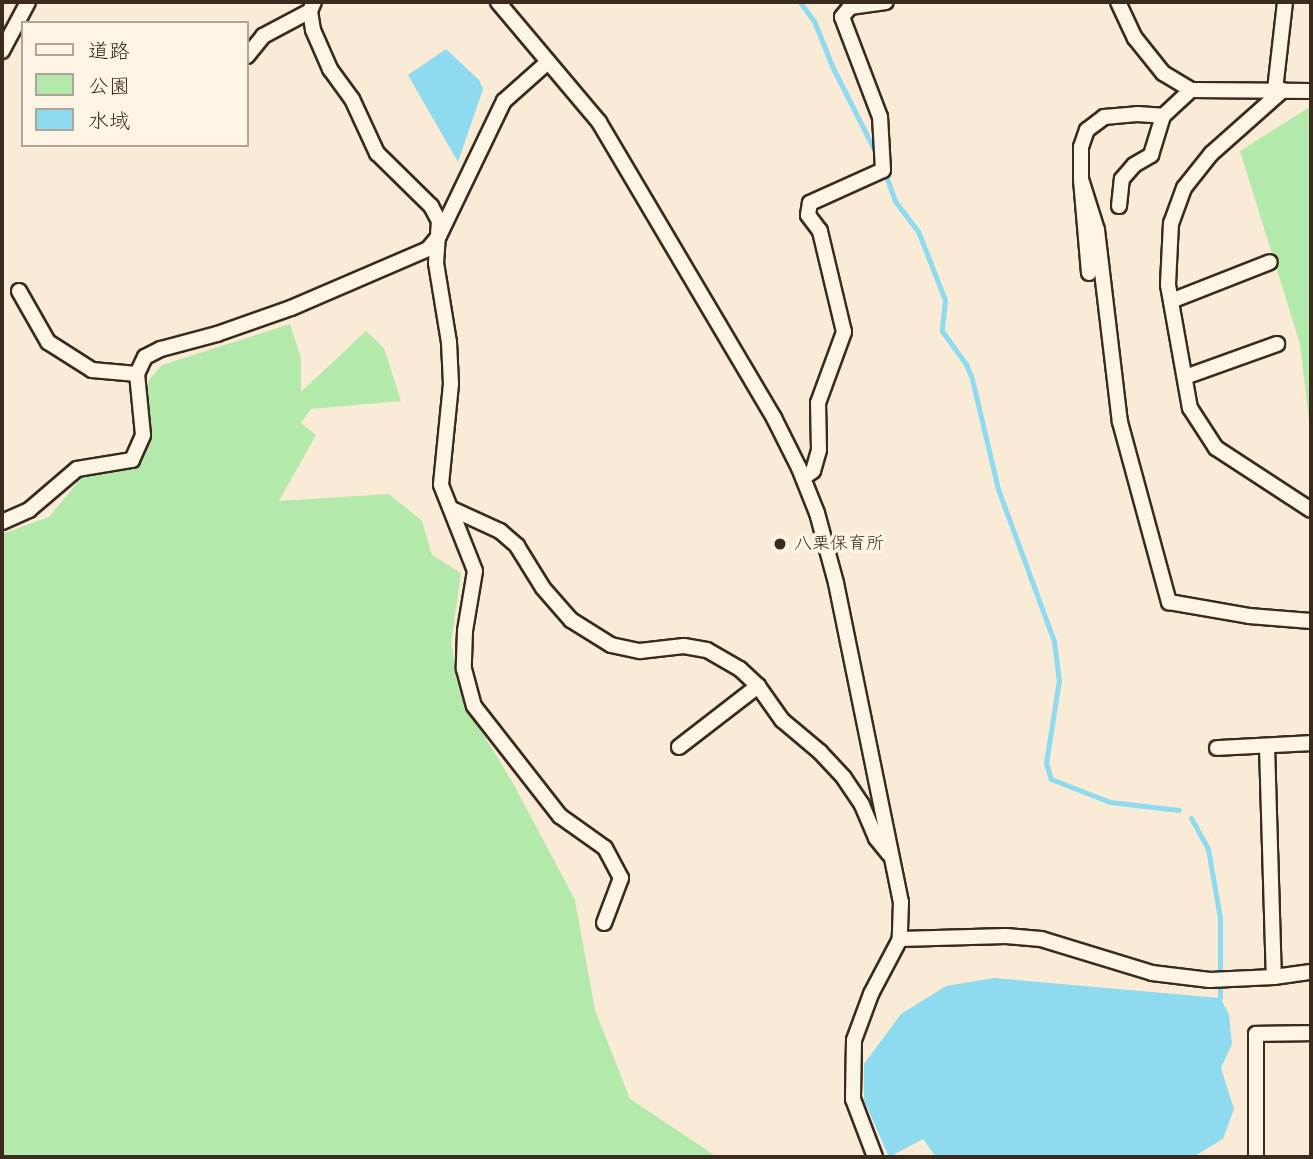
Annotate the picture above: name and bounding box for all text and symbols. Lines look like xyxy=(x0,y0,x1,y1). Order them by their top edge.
legend xyxy=(21,21,248,147)
text: 道路 xyxy=(88,38,130,65)
text: 公園 xyxy=(88,73,130,100)
text: 水域 xyxy=(88,108,130,135)
place label: 八栗保育所 xyxy=(794,533,884,555)
marker: 八栗保育所 xyxy=(772,536,788,552)

